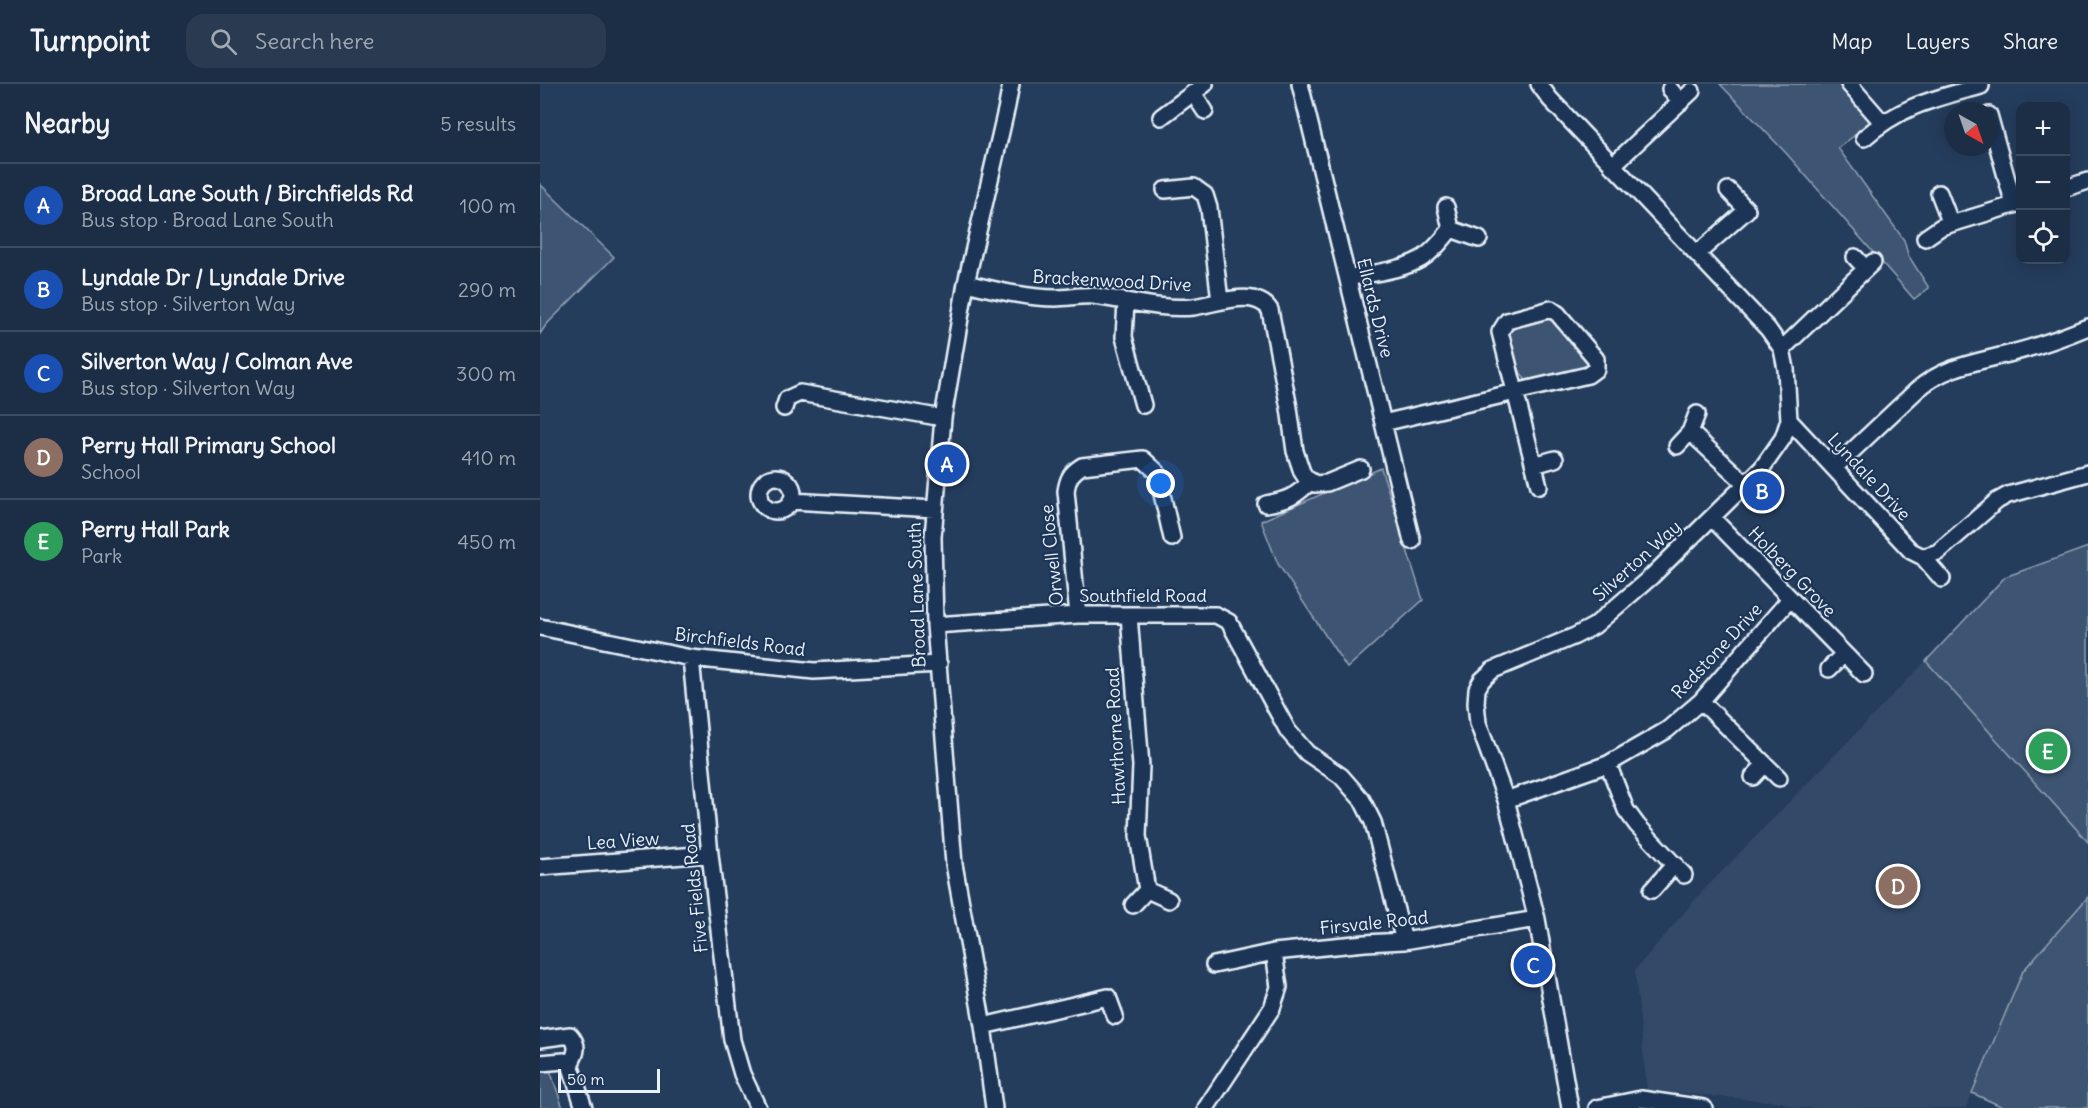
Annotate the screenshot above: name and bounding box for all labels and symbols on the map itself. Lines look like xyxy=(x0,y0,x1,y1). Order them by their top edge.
north arrow xyxy=(1944,102,1998,156)
street label: Ellards Drive xyxy=(1352,256,1399,360)
street label: Brackenwood Drive xyxy=(1032,265,1192,296)
street label: Lyndale Drive xyxy=(1823,428,1916,525)
pin: A xyxy=(928,442,966,487)
pin: B xyxy=(1742,468,1782,514)
your location xyxy=(1146,469,1175,498)
street label: Orwell Close xyxy=(1035,503,1068,607)
street label: Silverton Way xyxy=(1588,515,1686,606)
street label: Broad Lane South xyxy=(902,522,931,668)
street label: Holberg Grove xyxy=(1743,522,1841,622)
street label: Southfield Road xyxy=(1079,584,1207,607)
street label: Redstone Drive xyxy=(1666,598,1767,703)
street label: Birchfields Road xyxy=(673,622,807,661)
street label: Hawthorne Road xyxy=(1100,666,1131,805)
pin: E xyxy=(2028,728,2068,774)
street label: Five Fields Road xyxy=(676,822,713,954)
street label: Lea View xyxy=(586,826,660,855)
pin: D xyxy=(1878,864,1918,908)
street label: Firsvale Road xyxy=(1319,905,1430,940)
pin: C xyxy=(1514,942,1552,988)
scale bar xyxy=(558,1066,660,1094)

